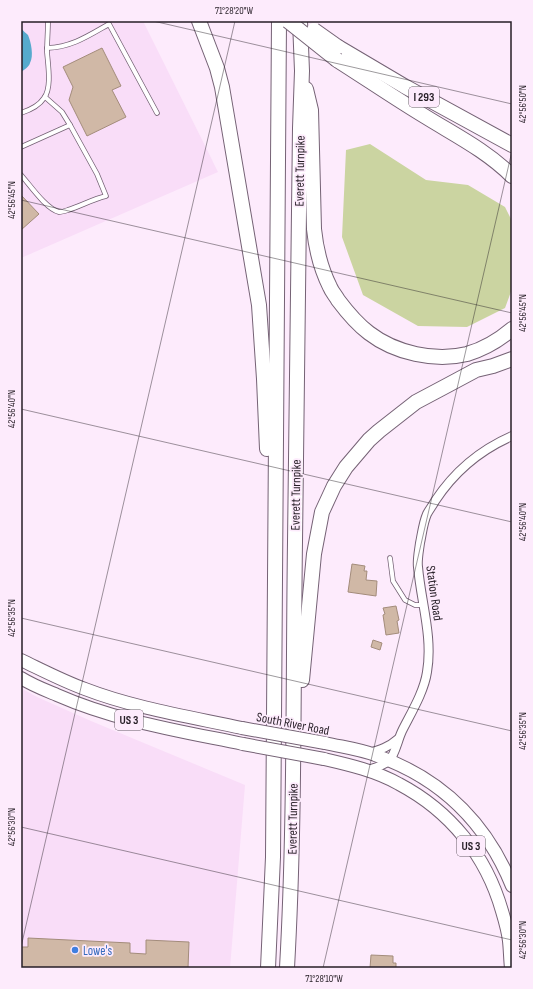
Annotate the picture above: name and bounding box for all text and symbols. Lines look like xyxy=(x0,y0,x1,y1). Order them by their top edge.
text: 71°28'20"W xyxy=(215,5,254,17)
text: 42°56'50"N xyxy=(517,85,529,123)
road number: I 293 xyxy=(409,87,439,107)
street label: Everett Turnpike xyxy=(291,135,309,207)
text: 42°56'45"N xyxy=(6,181,18,219)
text: 42°56'45"N xyxy=(517,294,529,332)
text: 42°56'40"N xyxy=(6,390,18,428)
street label: Everett Turnpike xyxy=(287,459,305,531)
text: 42°56'40"N xyxy=(517,503,529,541)
street label: Station Road xyxy=(422,565,446,622)
text: 42°56'35"N xyxy=(6,599,18,637)
street label: South River Road xyxy=(255,709,331,739)
road number: US 3 xyxy=(115,710,143,730)
text: 42°56'35"N xyxy=(517,712,529,750)
street label: Everett Turnpike xyxy=(284,783,302,855)
text: 42°56'30"N xyxy=(6,808,18,846)
road number: US 3 xyxy=(457,836,485,856)
text: 42°56'30"N xyxy=(517,921,529,959)
place label: Lowe's xyxy=(83,943,113,959)
marker: Lowe's xyxy=(70,945,80,955)
text: 71°28'10"W xyxy=(305,973,343,985)

